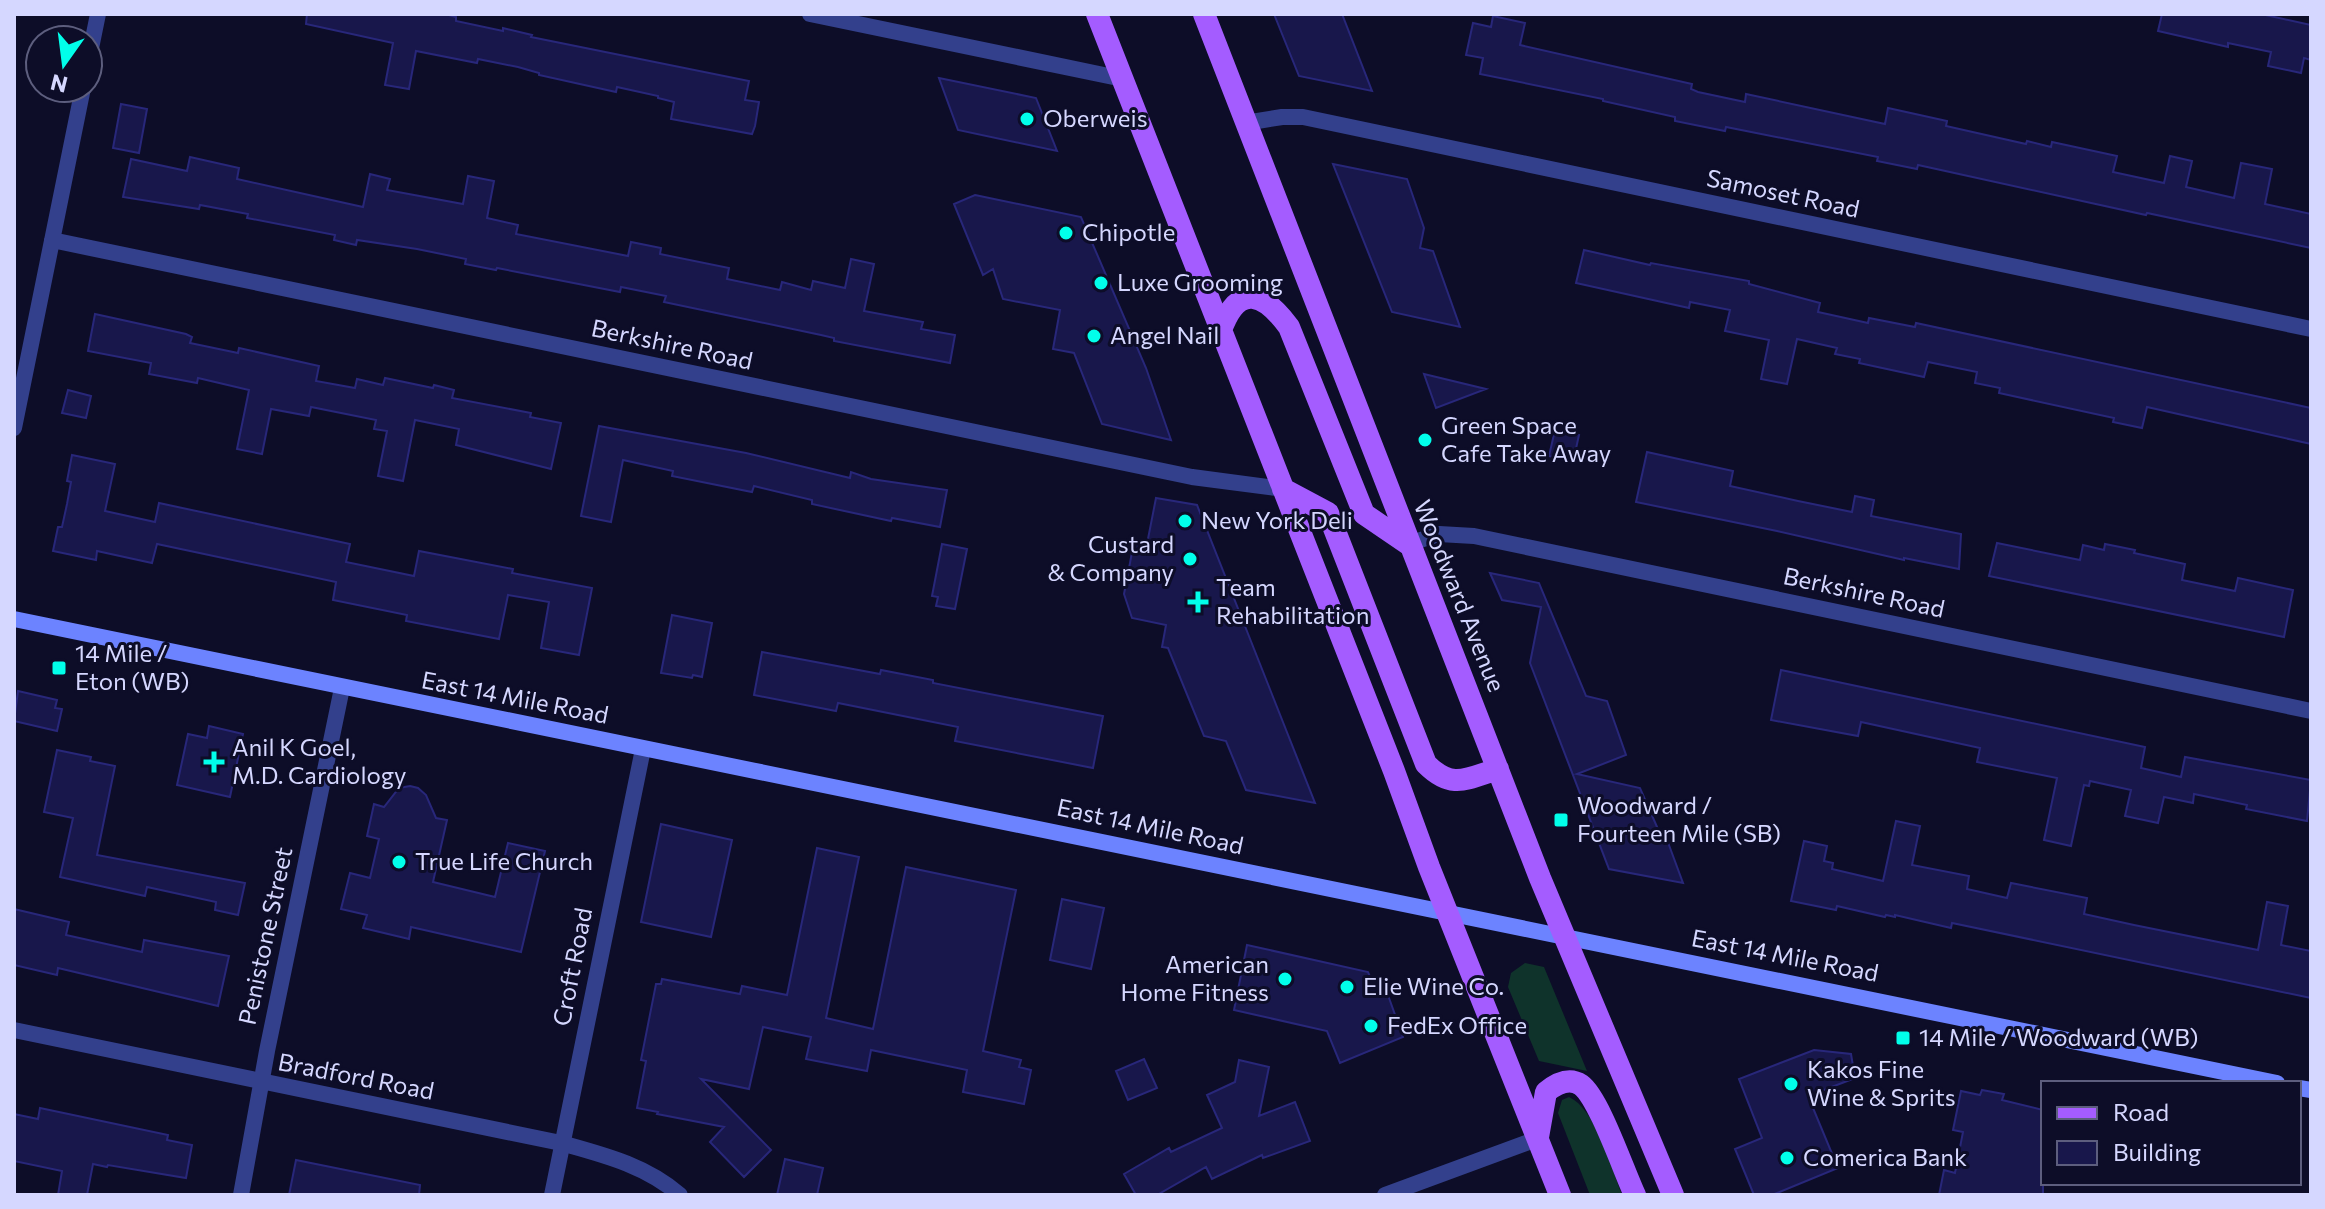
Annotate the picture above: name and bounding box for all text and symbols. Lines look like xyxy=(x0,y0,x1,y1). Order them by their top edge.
north arrow xyxy=(24,24,104,104)
text: N xyxy=(48,69,70,99)
place label: Oberweis xyxy=(1043,103,1148,132)
marker: Oberweis xyxy=(1018,110,1036,128)
street label: Samoset Road xyxy=(1704,162,1862,223)
place label: Chipotle xyxy=(1082,217,1175,246)
marker: Chipotle xyxy=(1057,224,1075,242)
place label: Luxe Grooming xyxy=(1117,267,1283,296)
marker: Luxe Grooming xyxy=(1092,274,1110,292)
street label: Berkshire Road xyxy=(589,312,756,375)
place label: Angel Nail xyxy=(1110,320,1219,349)
marker: Angel Nail xyxy=(1085,327,1103,345)
place label: Green Space Cafe Take Away xyxy=(1441,410,1611,467)
marker: Green Space Cafe Take Away xyxy=(1416,431,1434,449)
street label: Woodward Avenue xyxy=(1409,495,1512,696)
place label: New York Deli xyxy=(1201,505,1353,534)
marker: New York Deli xyxy=(1176,512,1194,530)
place label: Custard & Company xyxy=(1047,529,1174,586)
marker: Custard & Company xyxy=(1181,550,1199,568)
street label: Berkshire Road xyxy=(1781,560,1948,623)
place label: Team Rehabilitation xyxy=(1216,572,1369,629)
marker: Team Rehabilitation xyxy=(1187,591,1209,613)
place label: 14 Mile / Eton (WB) xyxy=(75,638,189,695)
marker: 14 Mile / Eton (WB) xyxy=(50,659,68,677)
street label: East 14 Mile Road xyxy=(419,664,611,729)
place label: Anil K Goel, M.D. Cardiology xyxy=(232,732,406,789)
marker: Anil K Goel, M.D. Cardiology xyxy=(203,751,225,773)
place label: Woodward / Fourteen Mile (SB) xyxy=(1577,790,1781,847)
street label: East 14 Mile Road xyxy=(1054,792,1246,859)
marker: Woodward / Fourteen Mile (SB) xyxy=(1552,811,1570,829)
street label: Penistone Street xyxy=(232,844,298,1027)
place label: True Life Church xyxy=(415,846,593,875)
marker: True Life Church xyxy=(390,853,408,871)
street label: Croft Road xyxy=(546,905,597,1028)
street label: East 14 Mile Road xyxy=(1689,922,1881,987)
place label: American Home Fitness xyxy=(1120,949,1269,1006)
marker: American Home Fitness xyxy=(1276,970,1294,988)
place label: Elie Wine Co. xyxy=(1363,971,1504,1000)
marker: Elie Wine Co. xyxy=(1338,978,1356,996)
place label: FedEx Office xyxy=(1387,1010,1527,1039)
marker: FedEx Office xyxy=(1362,1017,1380,1035)
place label: 14 Mile / Woodward (WB) xyxy=(1919,1022,2199,1051)
marker: 14 Mile / Woodward (WB) xyxy=(1894,1029,1912,1047)
street label: Bradford Road xyxy=(276,1046,437,1105)
place label: Kakos Fine Wine & Sprits xyxy=(1807,1054,1956,1111)
marker: Kakos Fine Wine & Sprits xyxy=(1782,1075,1800,1093)
legend xyxy=(2041,1081,2301,1185)
text: Road xyxy=(2113,1097,2169,1126)
text: Building xyxy=(2113,1137,2201,1166)
place label: Comerica Bank xyxy=(1803,1142,1967,1171)
marker: Comerica Bank xyxy=(1778,1149,1796,1167)

